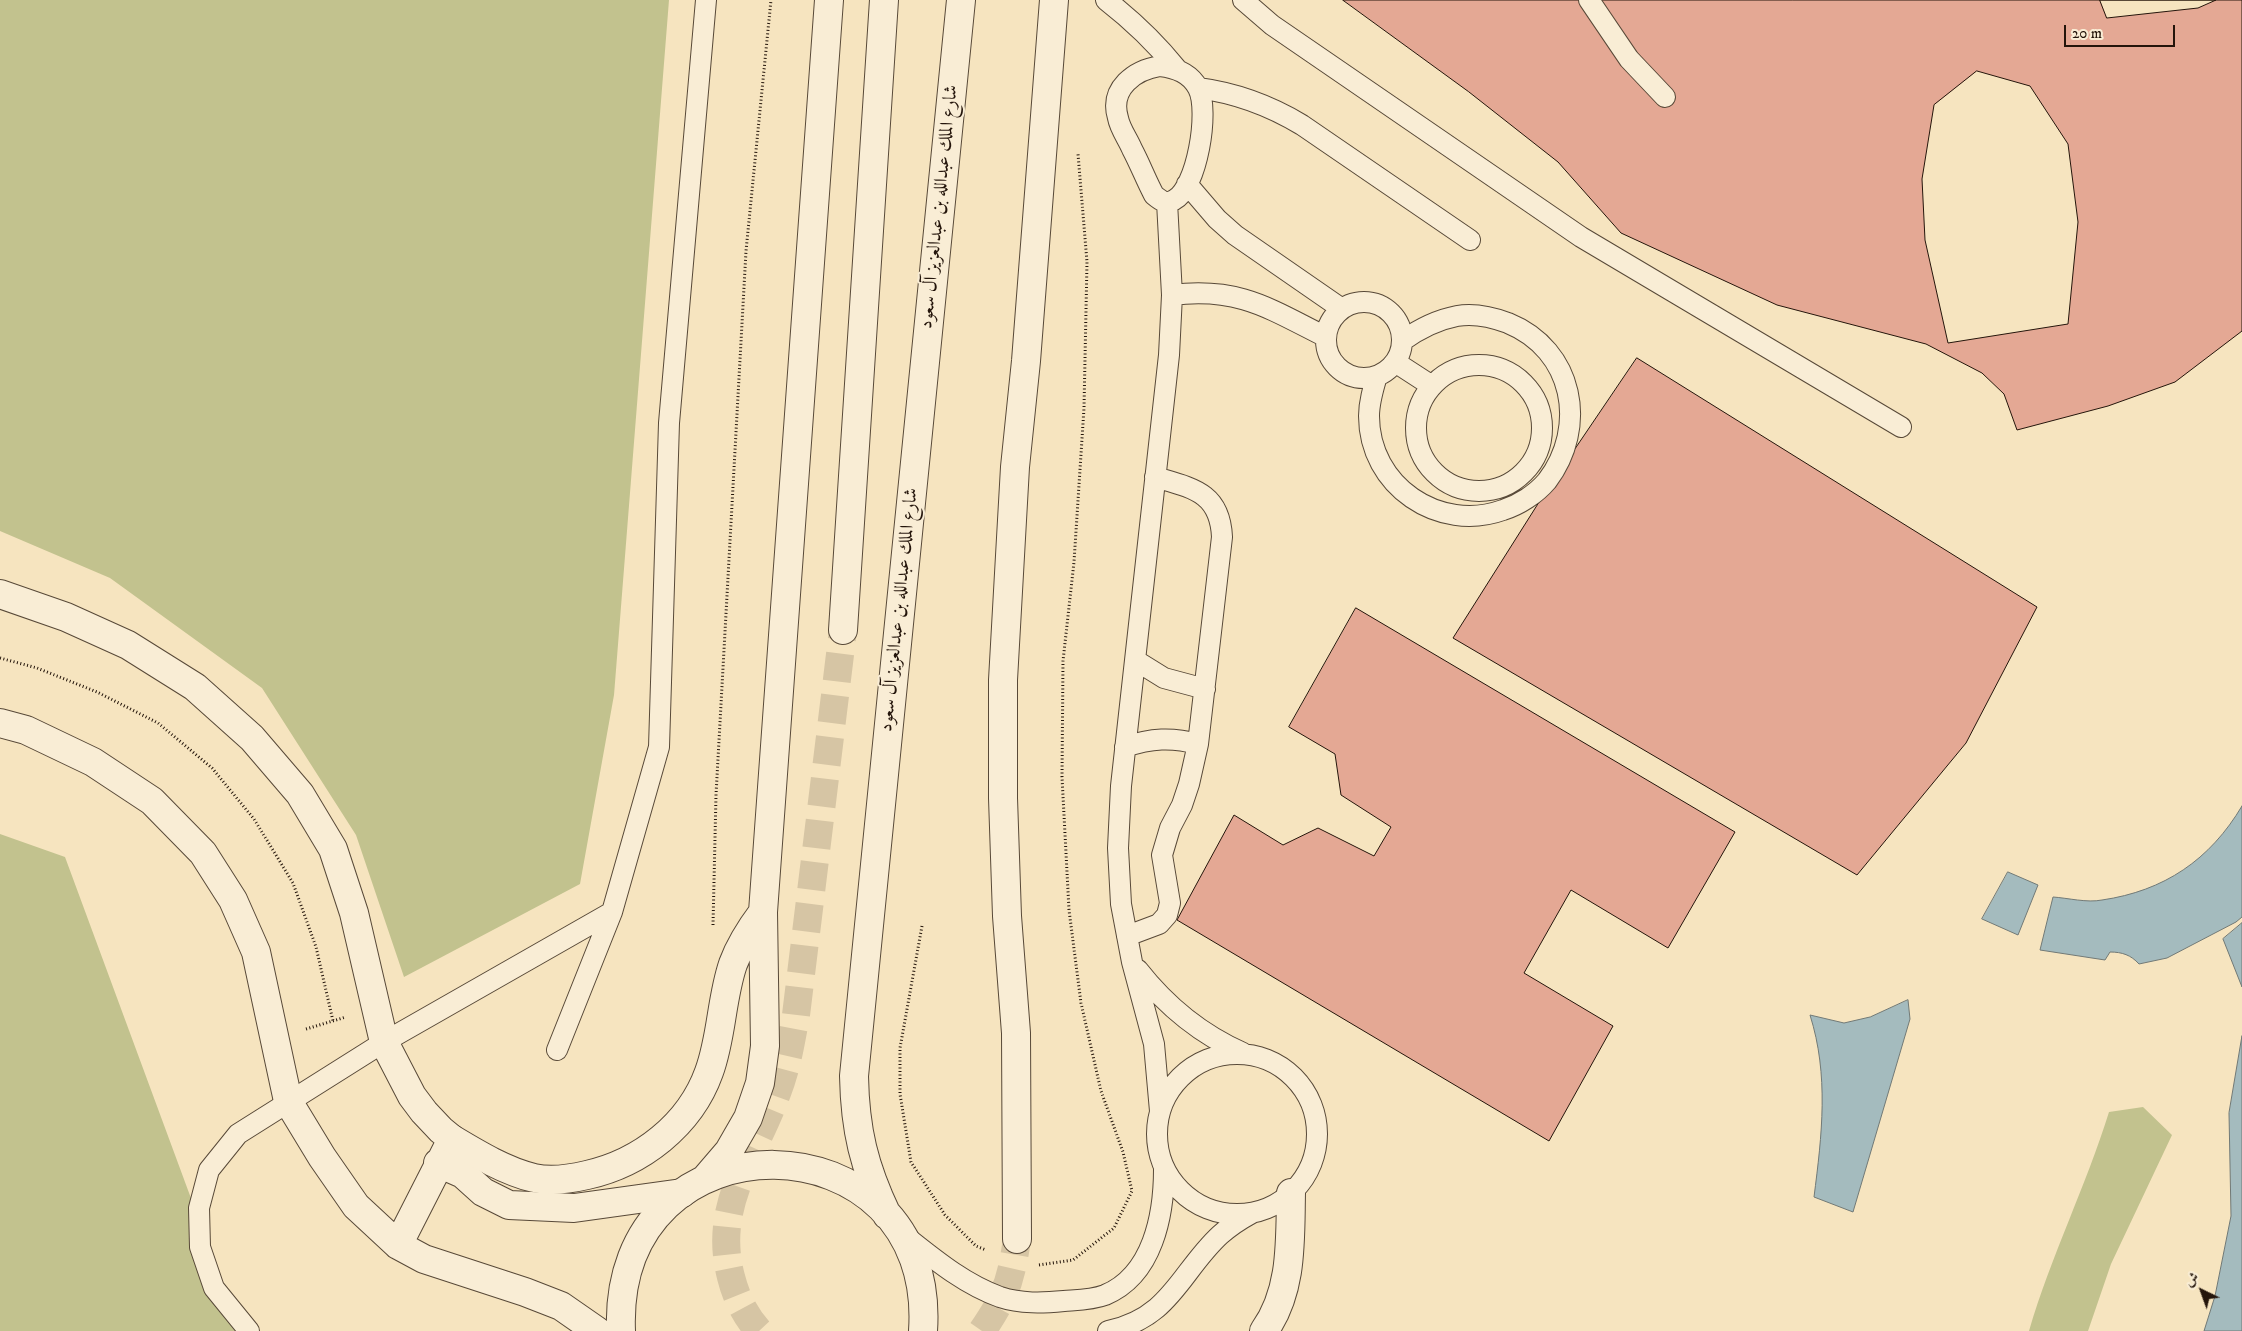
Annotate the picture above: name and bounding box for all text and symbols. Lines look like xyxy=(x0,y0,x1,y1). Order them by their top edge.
scale bar xyxy=(2067,15,2178,47)
text: 20 m xyxy=(2072,24,2102,43)
street label: شارع الملك عبدالله بن عبدالعزيز آل سعود xyxy=(916,84,964,330)
street label: شارع الملك عبدالله بن عبدالعزيز آل سعود xyxy=(876,487,924,733)
north arrow xyxy=(2177,1266,2227,1316)
text: ش xyxy=(2181,1269,2203,1291)

